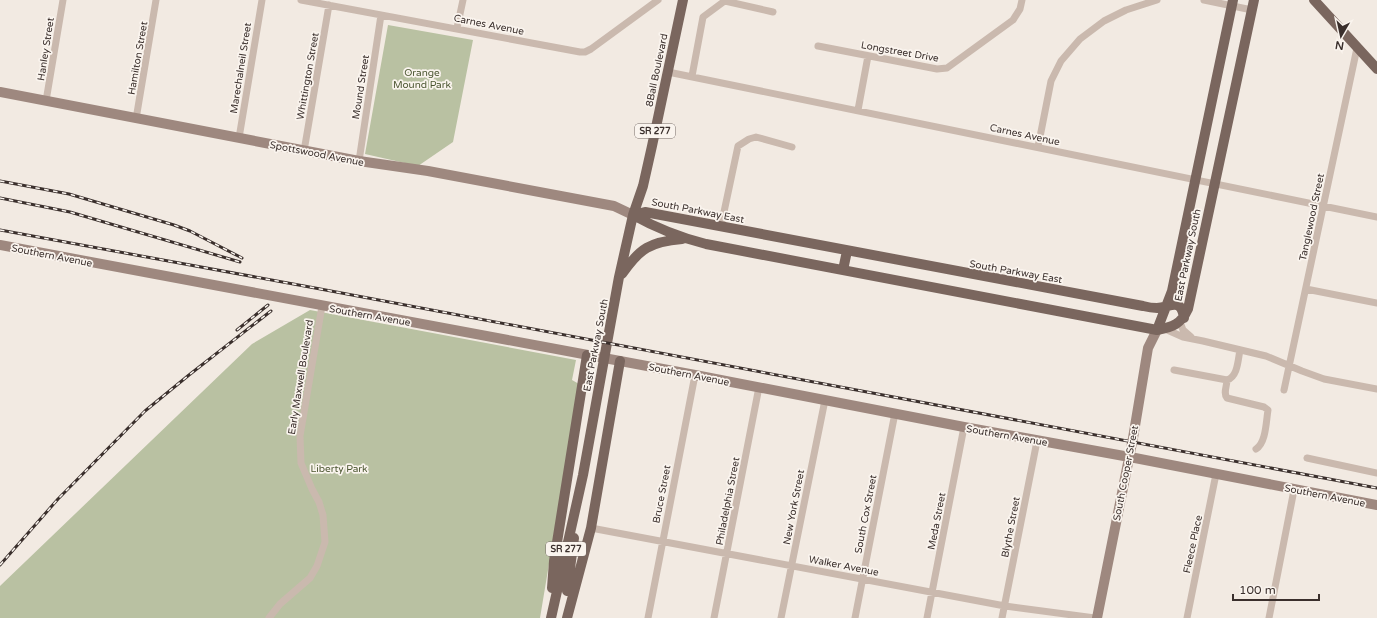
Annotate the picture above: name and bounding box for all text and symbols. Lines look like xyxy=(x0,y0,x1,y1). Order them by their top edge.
street label: Carnes Avenue xyxy=(453,12,525,38)
street label: Hanley Street xyxy=(35,16,57,82)
north arrow xyxy=(1321,16,1361,56)
street label: Hamilton Street xyxy=(126,20,150,96)
street label: Marechalneil Street xyxy=(228,22,254,115)
street label: Whittington Street xyxy=(294,31,322,121)
street label: 8Ball Boulevard xyxy=(643,33,671,108)
text: N xyxy=(1334,38,1345,52)
street label: Longstreet Drive xyxy=(860,39,940,65)
street label: Mound Street xyxy=(350,54,372,120)
park label: Orange Mound Park xyxy=(393,67,452,91)
street label: Carnes Avenue xyxy=(989,122,1061,148)
road number: SR 277 xyxy=(635,124,675,138)
street label: Spottswood Avenue xyxy=(269,139,365,169)
street label: Tanglewood Street xyxy=(1297,172,1327,262)
street label: South Parkway East xyxy=(650,196,745,226)
street label: East Parkway South xyxy=(1172,208,1204,302)
street label: Southern Avenue xyxy=(10,242,94,270)
street label: South Parkway East xyxy=(968,258,1063,286)
street label: East Parkway South xyxy=(581,298,611,393)
street label: Southern Avenue xyxy=(328,303,412,329)
street label: Early Maxwell Boulevard xyxy=(286,319,316,435)
street label: Southern Avenue xyxy=(647,361,731,389)
street label: Southern Avenue xyxy=(965,423,1049,449)
street label: South Cooper Street xyxy=(1111,424,1141,522)
street label: Philadelphia Street xyxy=(714,456,742,546)
park label: Liberty Park xyxy=(310,463,368,475)
street label: Bruce Street xyxy=(650,464,674,524)
street label: New York Street xyxy=(781,468,807,546)
street label: South Cox Street xyxy=(852,474,880,555)
street label: Southern Avenue xyxy=(1283,482,1367,510)
street label: Meda Street xyxy=(926,491,948,551)
street label: Blythe Street xyxy=(999,496,1023,559)
street label: Fleece Place xyxy=(1181,514,1205,574)
road number: SR 277 xyxy=(546,542,586,556)
street label: Walker Avenue xyxy=(808,553,880,579)
scale bar xyxy=(1233,576,1319,602)
text: 100 m xyxy=(1239,583,1276,597)

